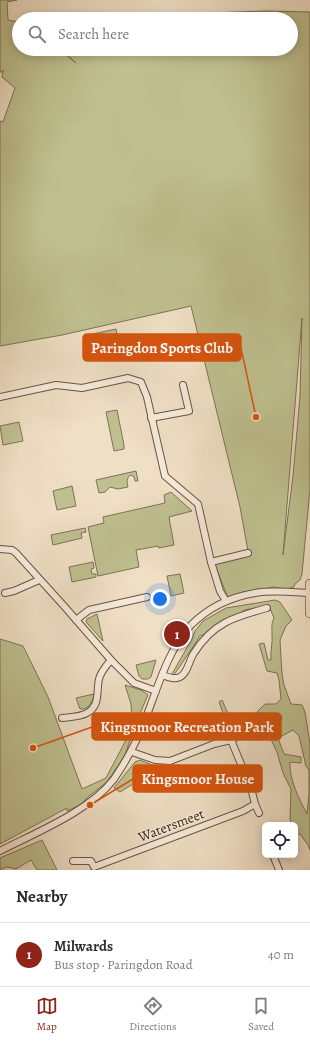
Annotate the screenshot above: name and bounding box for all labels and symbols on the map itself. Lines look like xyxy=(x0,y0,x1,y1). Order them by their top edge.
callout: Paringdon Sports Club xyxy=(83,334,241,361)
text: Paringdon Sports Club xyxy=(91,338,233,358)
your location xyxy=(150,589,170,609)
pin: 1 xyxy=(164,619,190,649)
callout: Kingsmoor Recreation Park xyxy=(92,713,281,740)
text: Kingsmoor Recreation Park xyxy=(100,717,274,737)
callout: Kingsmoor House xyxy=(133,765,262,792)
text: Kingsmoor House xyxy=(141,769,255,789)
street label: Watersmeet xyxy=(135,804,207,847)

